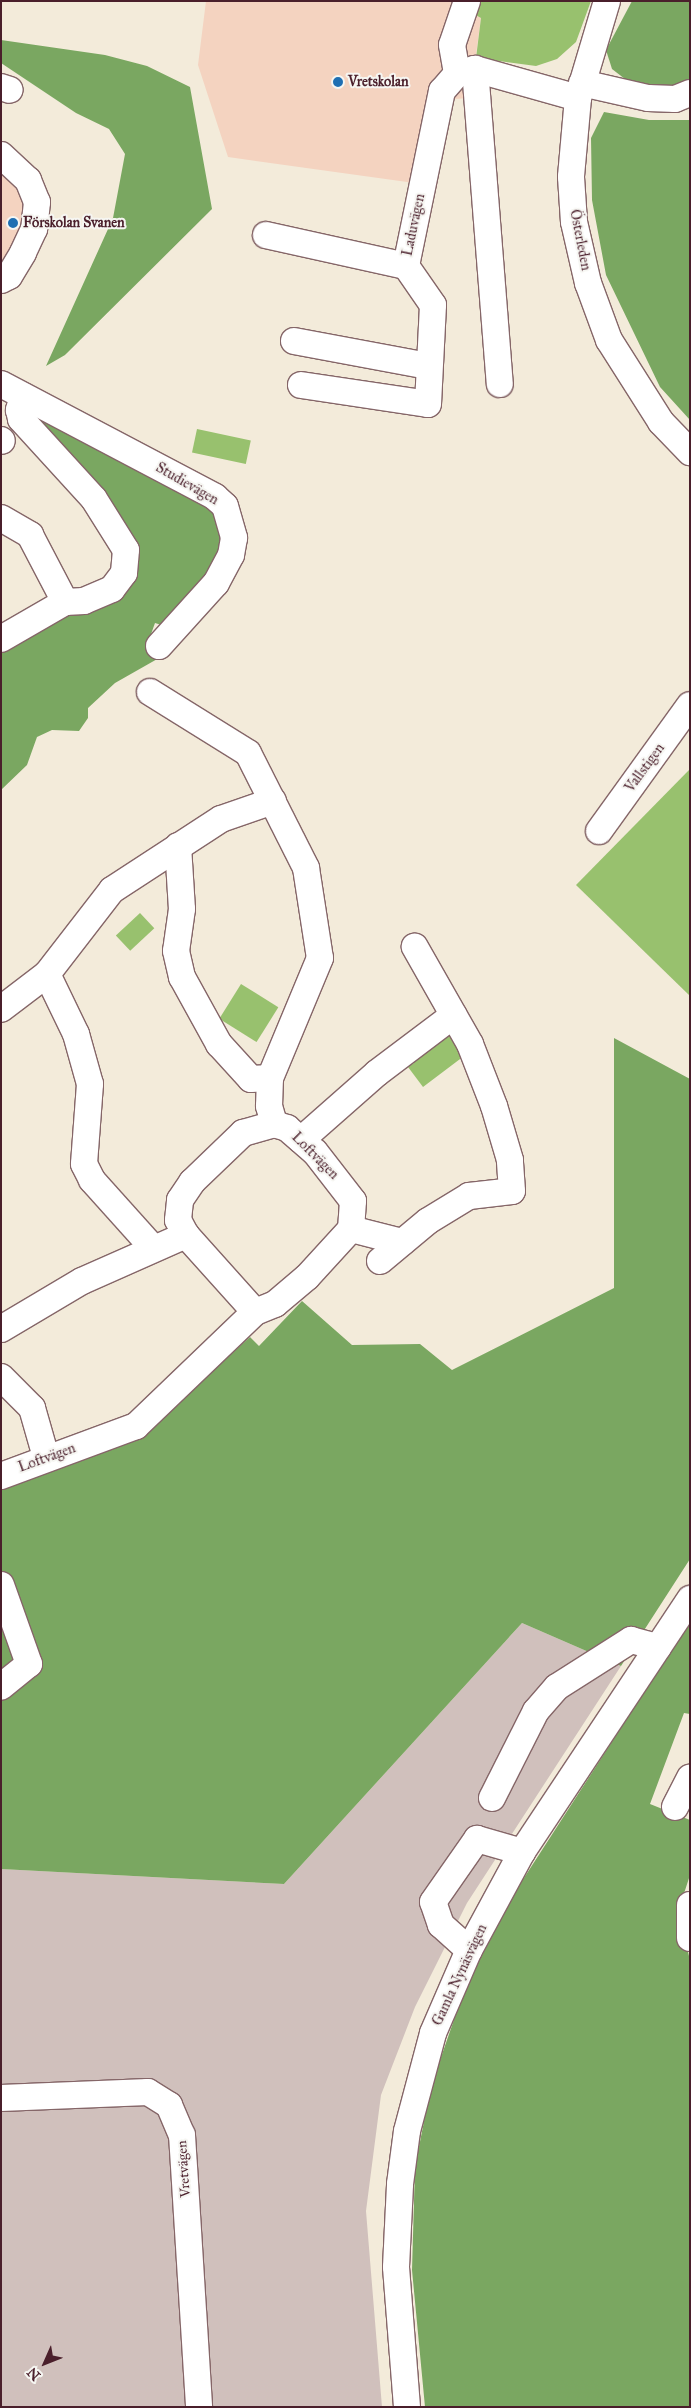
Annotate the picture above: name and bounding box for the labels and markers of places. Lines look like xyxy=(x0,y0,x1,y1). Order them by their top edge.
place label: Vretskolan xyxy=(348,74,408,90)
marker: Vretskolan xyxy=(332,76,344,88)
place label: Förskolan Svanen xyxy=(23,215,125,231)
marker: Förskolan Svanen xyxy=(7,217,19,229)

